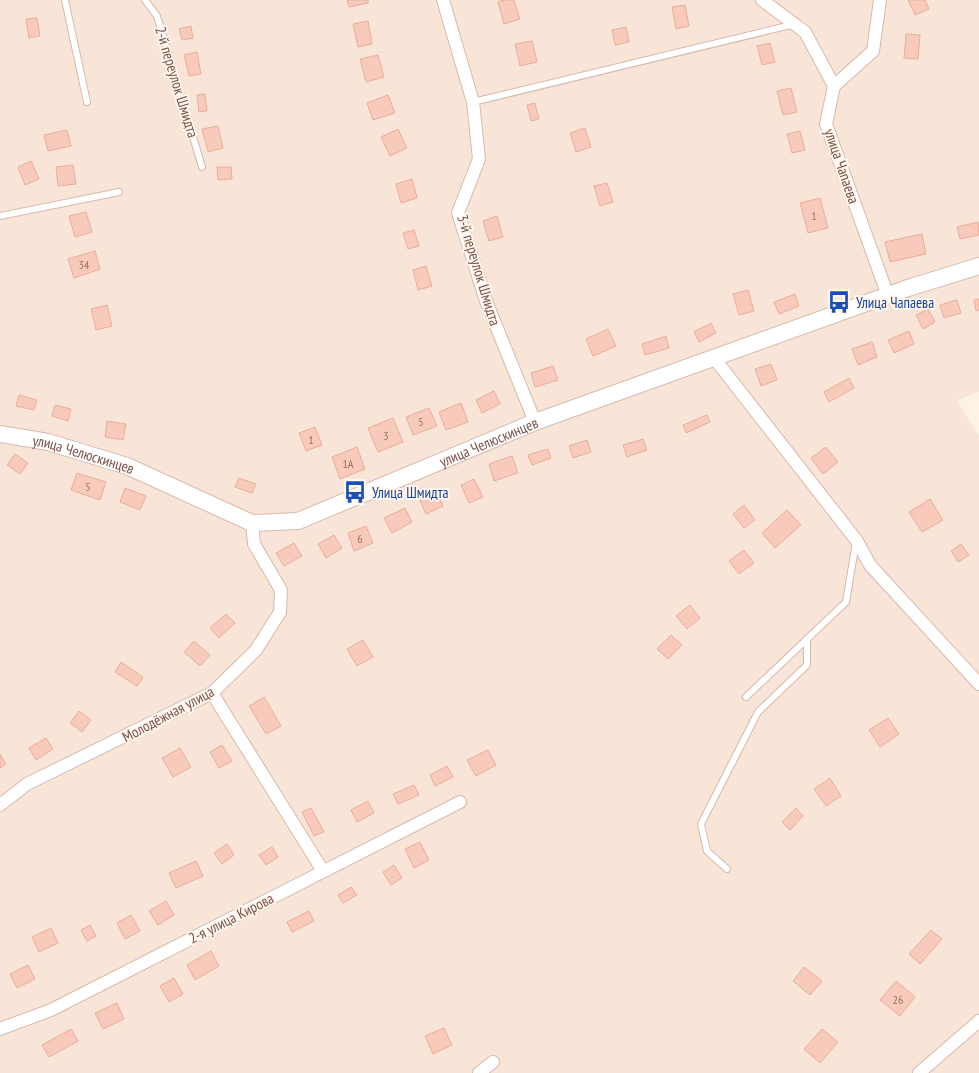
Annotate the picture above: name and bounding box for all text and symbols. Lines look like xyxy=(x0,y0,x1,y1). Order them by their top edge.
street label: 2-й переулок Шмидта xyxy=(151,24,203,140)
street label: улица Чапаева xyxy=(820,126,864,206)
house number: 1 xyxy=(811,208,817,223)
street label: 3-й переулок Шмидта xyxy=(453,212,505,328)
house number: 34 xyxy=(79,257,90,272)
bus stop icon: Улица Чапаева xyxy=(826,289,852,315)
place label: Улица Чапаева xyxy=(856,293,934,312)
street label: улица Челюскинцев xyxy=(436,412,541,471)
house number: 5 xyxy=(418,414,424,429)
house number: 3 xyxy=(383,428,389,443)
street label: улица Челюскинцев xyxy=(31,430,138,478)
house number: 1 xyxy=(308,432,314,447)
house number: 1А xyxy=(342,456,354,471)
house number: 5 xyxy=(85,479,91,494)
bus stop icon: Улица Шмидта xyxy=(342,479,368,505)
place label: Улица Шмидта xyxy=(372,483,448,502)
house number: 6 xyxy=(357,531,363,546)
street label: Молодёжная улица xyxy=(119,682,217,746)
street label: 2-я улица Кирова xyxy=(185,888,277,948)
house number: 26 xyxy=(893,992,903,1007)

